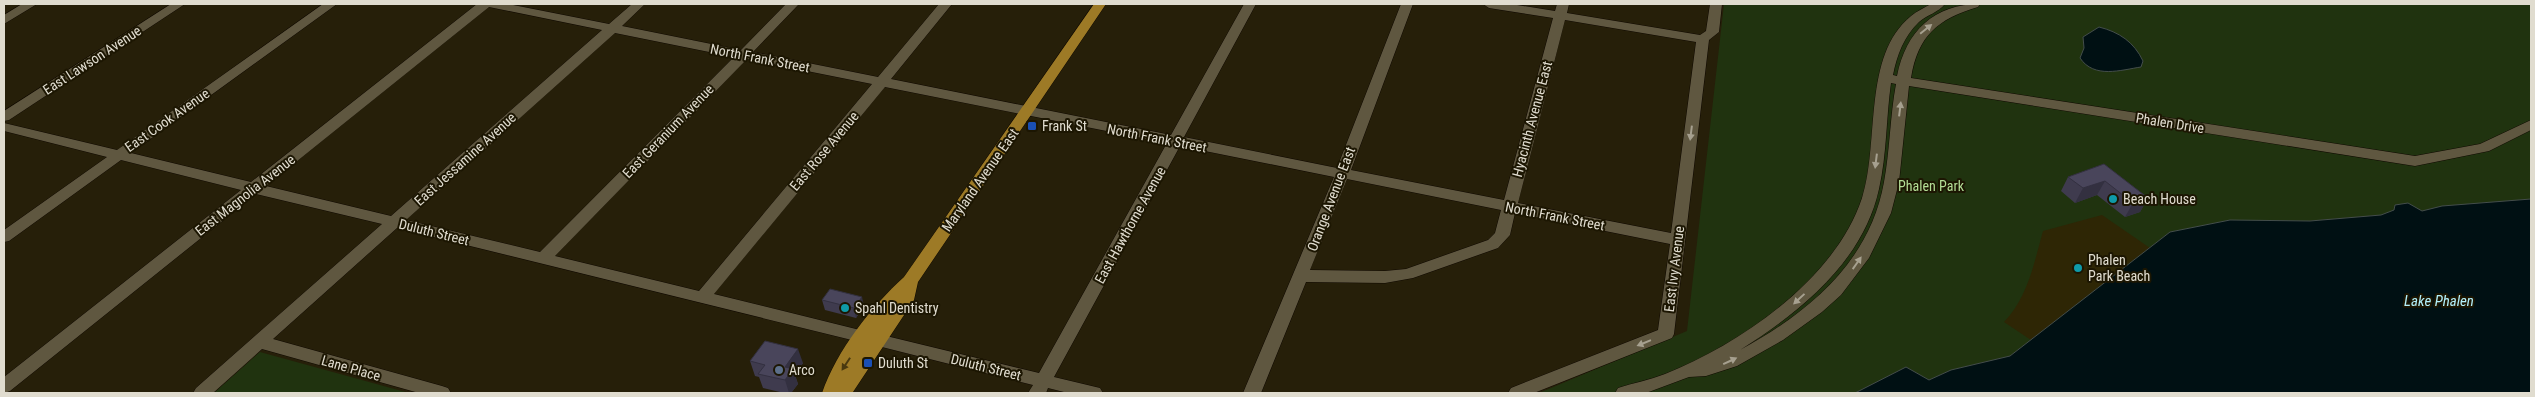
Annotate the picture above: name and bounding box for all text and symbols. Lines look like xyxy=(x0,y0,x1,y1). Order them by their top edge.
street label: East Lawson Avenue xyxy=(40,22,144,98)
one-way arrow xyxy=(1919,24,1932,35)
street label: North Frank Street xyxy=(709,41,811,75)
street label: Hyacinth Avenue East xyxy=(1509,59,1555,179)
street label: East Geranium Avenue xyxy=(619,81,717,181)
street label: East Cook Avenue xyxy=(122,85,213,155)
one-way arrow xyxy=(1896,100,1904,116)
street label: East Rose Avenue xyxy=(786,108,862,194)
street label: East Jessamine Avenue xyxy=(411,109,519,209)
street label: Phalen Drive xyxy=(2135,110,2206,136)
place label: Frank St xyxy=(1042,118,1087,134)
marker: Frank St xyxy=(1026,120,1038,132)
street label: North Frank Street xyxy=(1106,121,1208,155)
street label: Maryland Avenue East xyxy=(938,125,1022,235)
one-way arrow xyxy=(1687,126,1695,142)
street label: Orange Avenue East xyxy=(1304,145,1358,253)
street label: East Magnolia Avenue xyxy=(192,151,298,239)
one-way arrow xyxy=(1872,154,1880,170)
street label: East Hawthorne Avenue xyxy=(1091,163,1169,286)
park label: Phalen Park xyxy=(1898,178,1965,194)
place label: Beach House xyxy=(2123,191,2196,207)
marker: Beach House xyxy=(2107,193,2119,205)
street label: North Frank Street xyxy=(1504,199,1606,233)
street label: Duluth Street xyxy=(397,216,471,248)
street label: East Ivy Avenue xyxy=(1661,225,1687,313)
place label: Phalen Park Beach xyxy=(2088,252,2150,284)
one-way arrow xyxy=(1852,256,1862,270)
marker: Phalen Park Beach xyxy=(2072,262,2084,274)
water label: Lake Phalen xyxy=(2404,292,2474,310)
one-way arrow xyxy=(1793,293,1805,305)
place label: Spahl Dentistry xyxy=(855,300,939,316)
marker: Spahl Dentistry xyxy=(839,302,851,314)
one-way arrow xyxy=(1637,339,1651,347)
street label: Duluth Street xyxy=(949,351,1023,383)
street label: Lane Place xyxy=(320,352,383,384)
place label: Duluth St xyxy=(878,355,928,371)
marker: Duluth St xyxy=(862,357,874,369)
one-way arrow xyxy=(1723,357,1737,365)
one-way arrow xyxy=(841,358,850,371)
place label: Arco xyxy=(789,362,815,378)
marker: Arco xyxy=(773,364,785,376)

